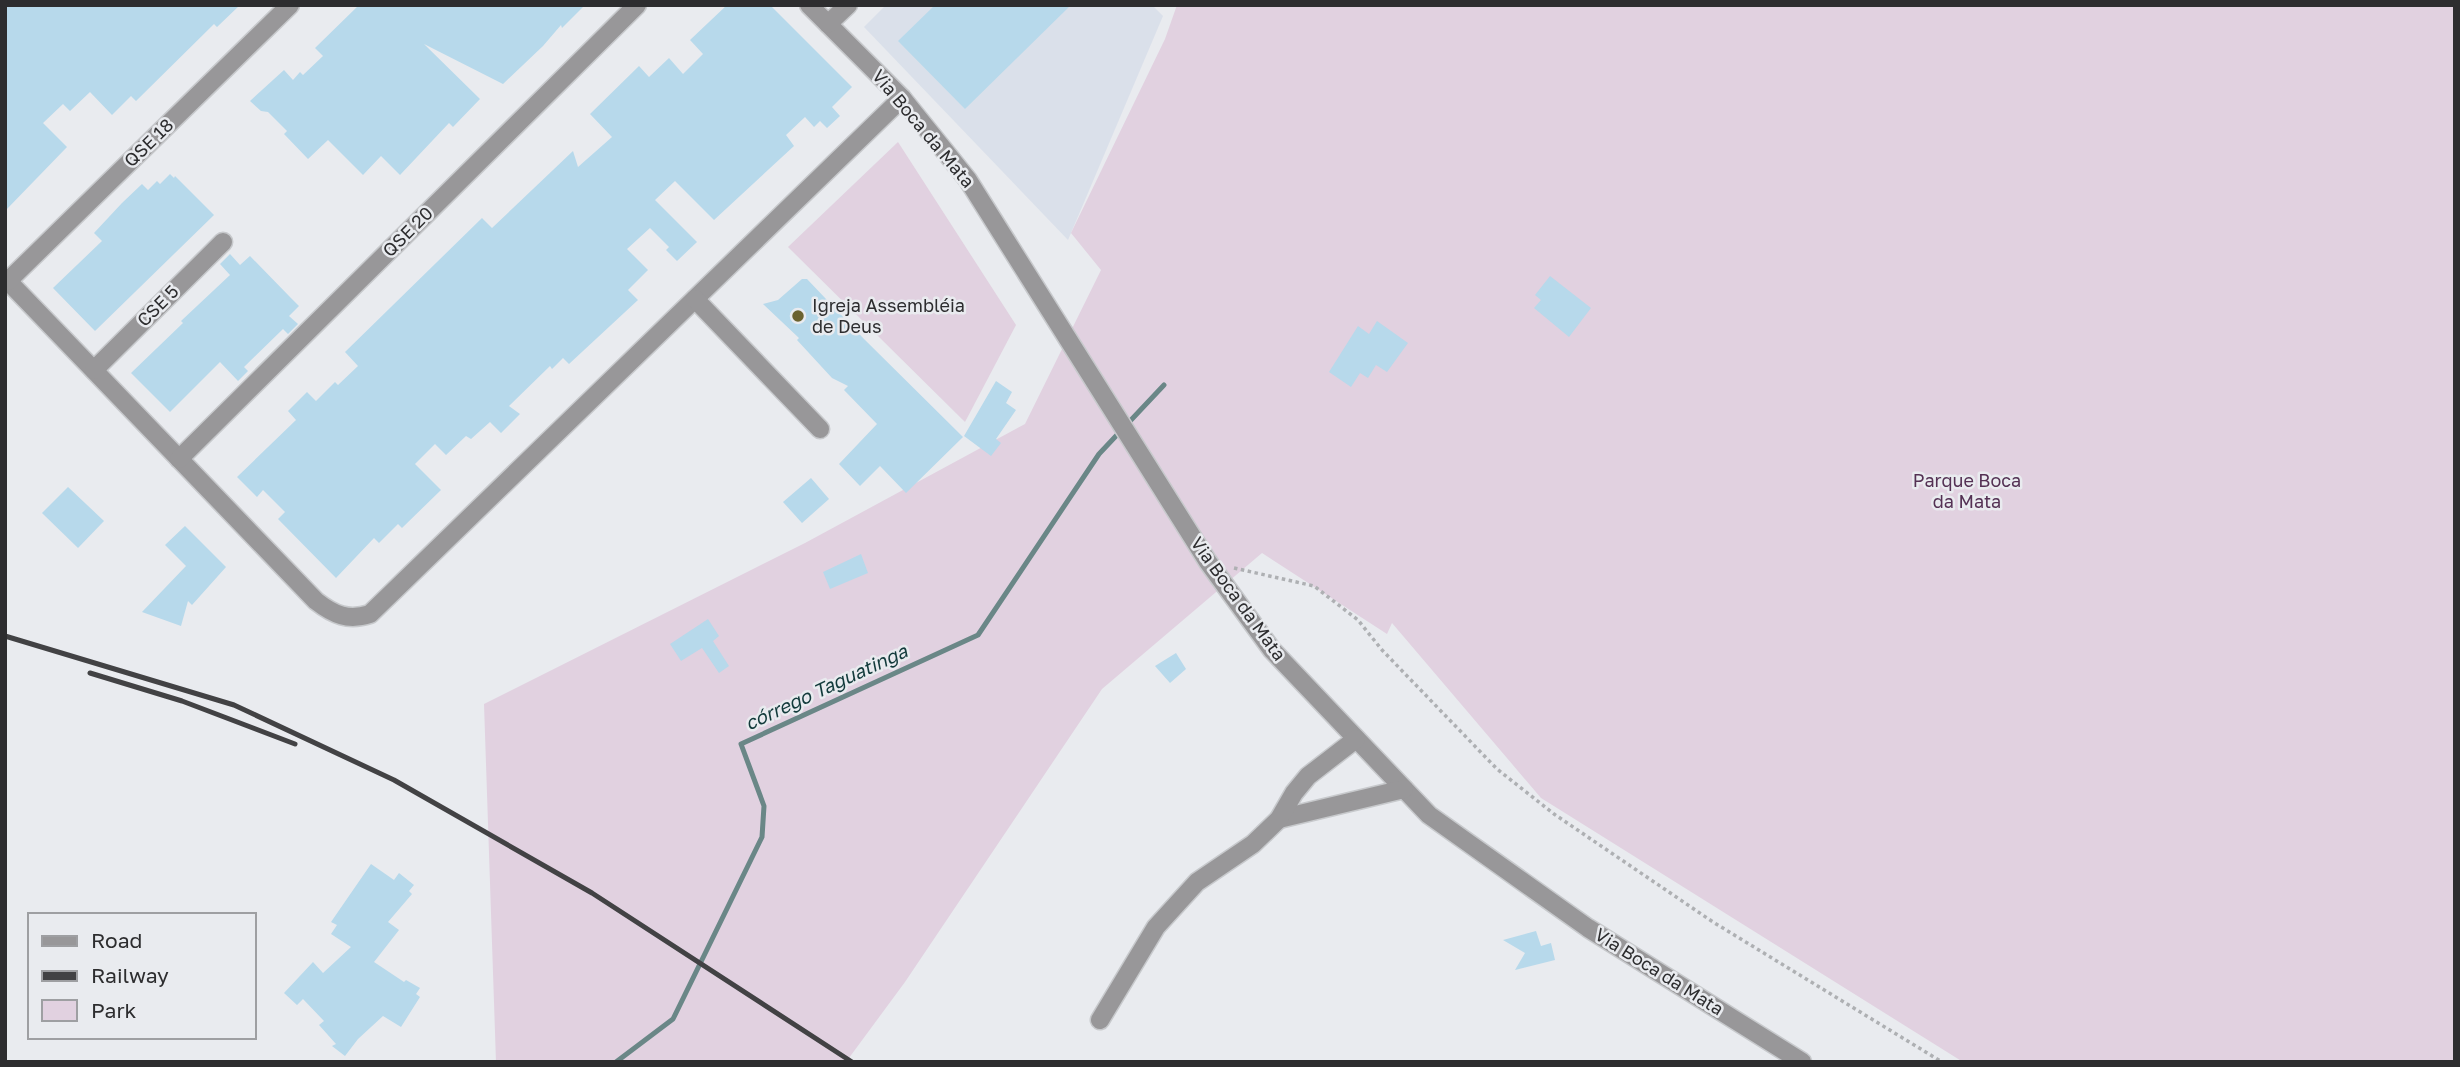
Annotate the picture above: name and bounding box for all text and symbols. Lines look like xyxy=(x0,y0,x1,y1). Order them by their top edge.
street label: Via Boca da Mata xyxy=(868,65,980,192)
street label: QSE 18 xyxy=(119,114,178,171)
street label: QSE 20 xyxy=(378,202,437,261)
street label: CSE 5 xyxy=(132,280,183,331)
place label: Igreja Assembléia de Deus xyxy=(812,294,965,337)
marker: Igreja Assembléia de Deus xyxy=(790,308,806,324)
park label: Parque Boca da Mata xyxy=(1913,469,2021,512)
street label: Via Boca da Mata xyxy=(1187,532,1291,665)
water label: córrego Taguatinga xyxy=(741,638,912,734)
legend xyxy=(28,913,256,1039)
street label: Via Boca da Mata xyxy=(1591,923,1728,1020)
text: Road xyxy=(91,927,142,953)
text: Railway xyxy=(91,962,169,988)
text: Park xyxy=(91,997,137,1023)

